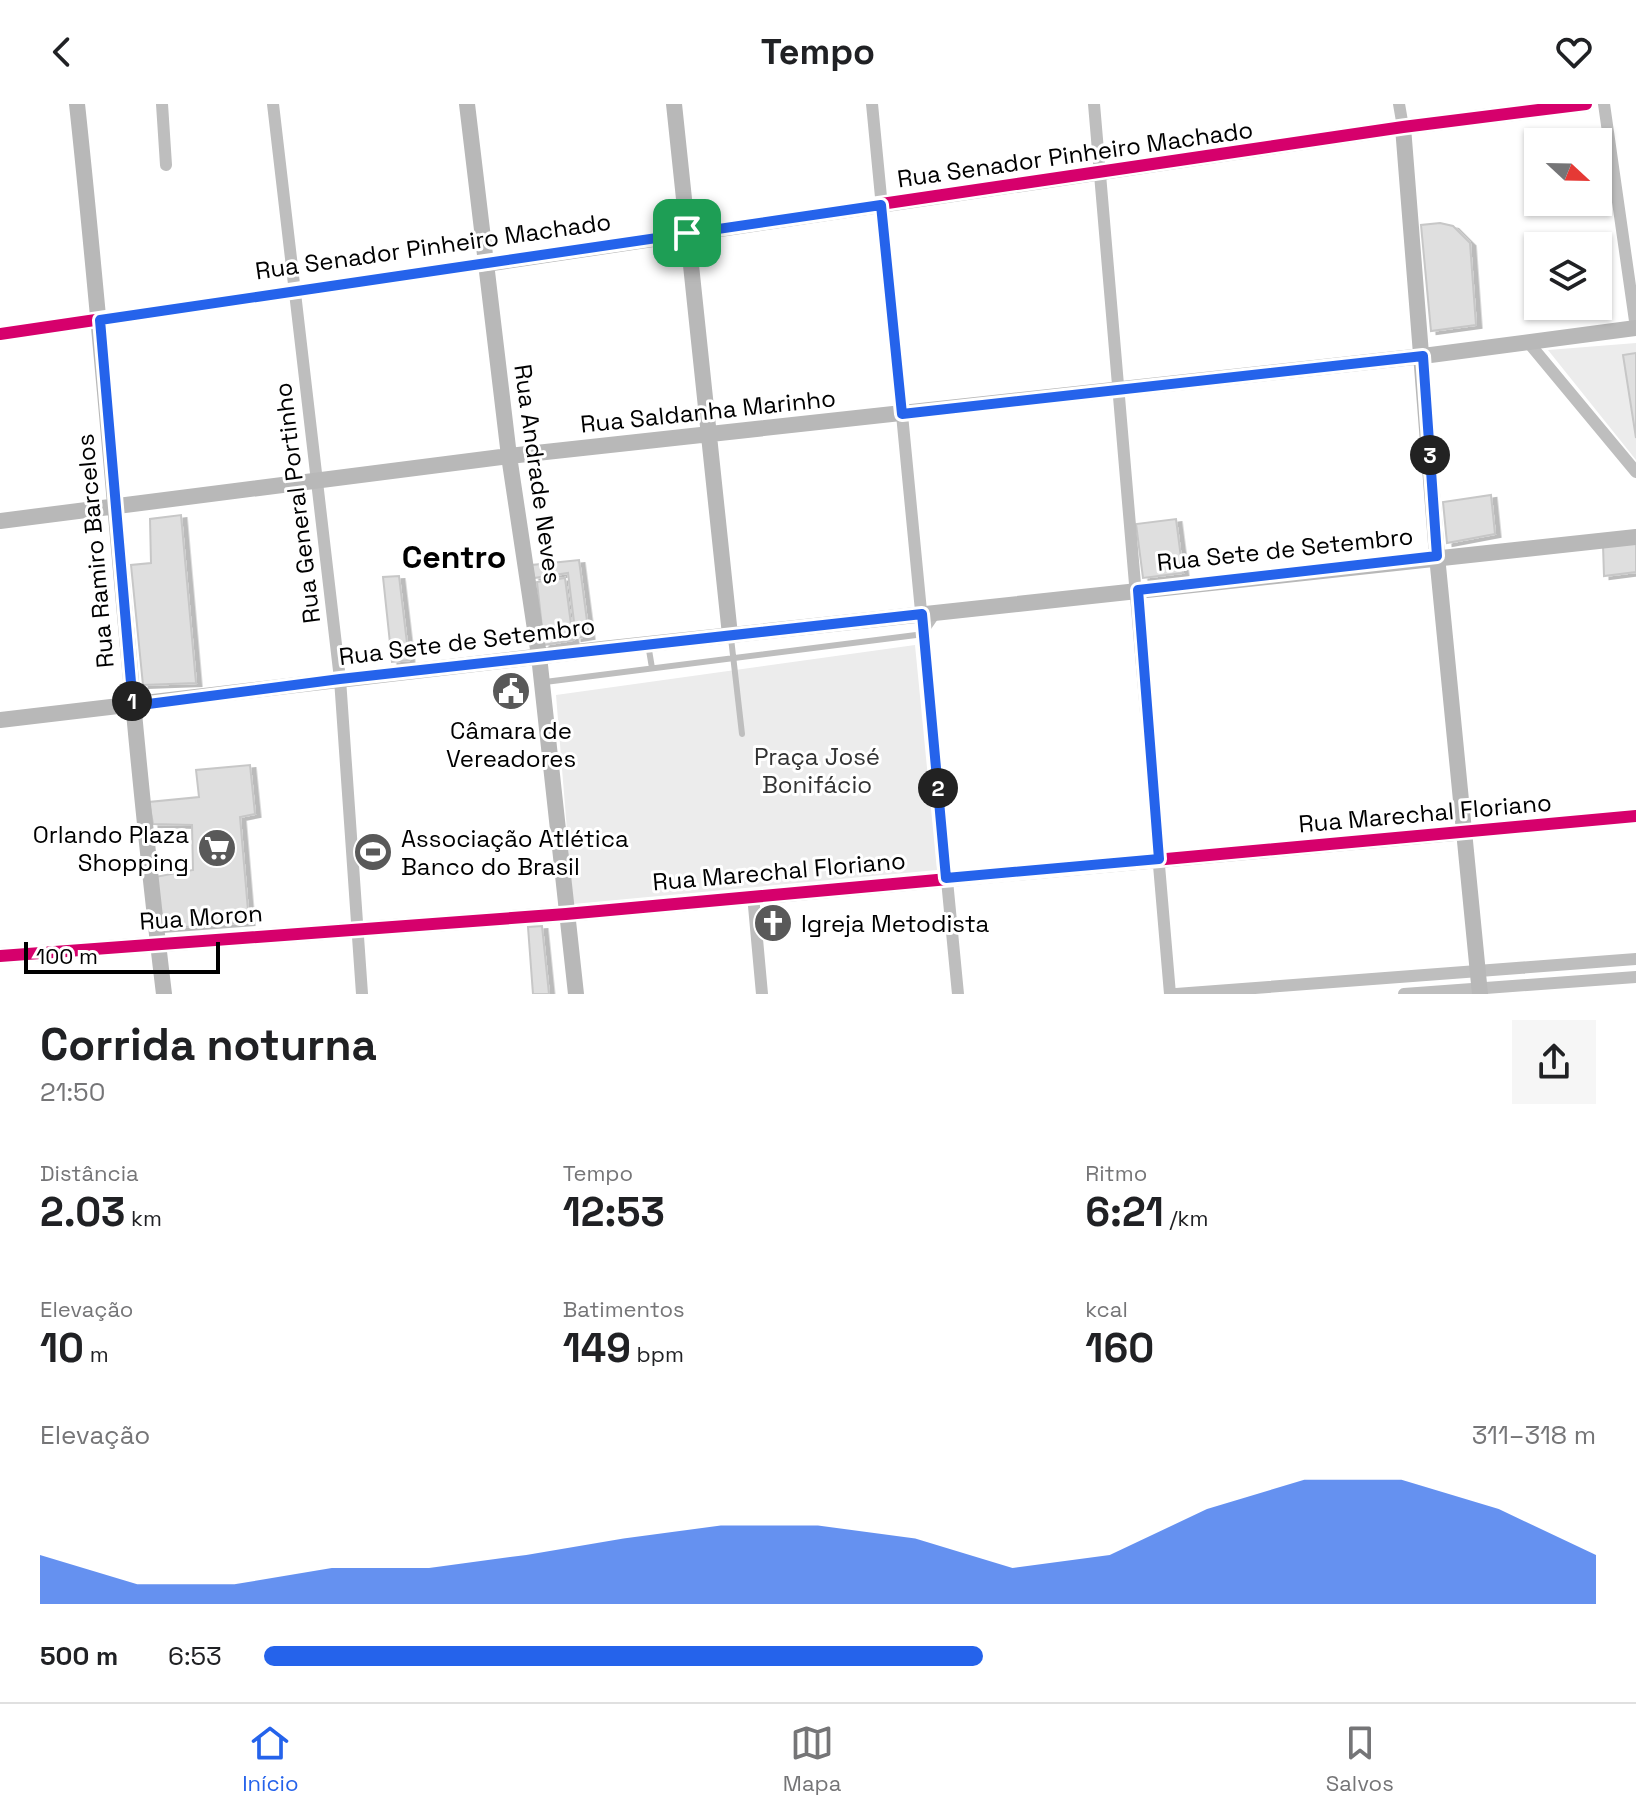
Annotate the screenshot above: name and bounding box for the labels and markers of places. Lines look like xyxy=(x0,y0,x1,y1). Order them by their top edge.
pin xyxy=(653,199,721,267)
pin: 3 xyxy=(1410,435,1450,475)
public building icon: Câmara de Vereadores xyxy=(490,670,532,712)
pin: 1 xyxy=(112,681,152,721)
place label: Câmara de Vereadores xyxy=(446,715,576,774)
pin: 2 xyxy=(918,768,958,808)
place label: Orlando Plaza Shopping xyxy=(33,819,189,878)
place label: Associação Atlética Banco do Brasil xyxy=(401,823,629,882)
supermarket icon: Orlando Plaza Shopping xyxy=(196,827,238,869)
sports icon: Associação Atlética Banco do Brasil xyxy=(352,831,394,873)
church icon: Igreja Metodista xyxy=(752,902,794,944)
place label: Igreja Metodista xyxy=(801,908,990,939)

